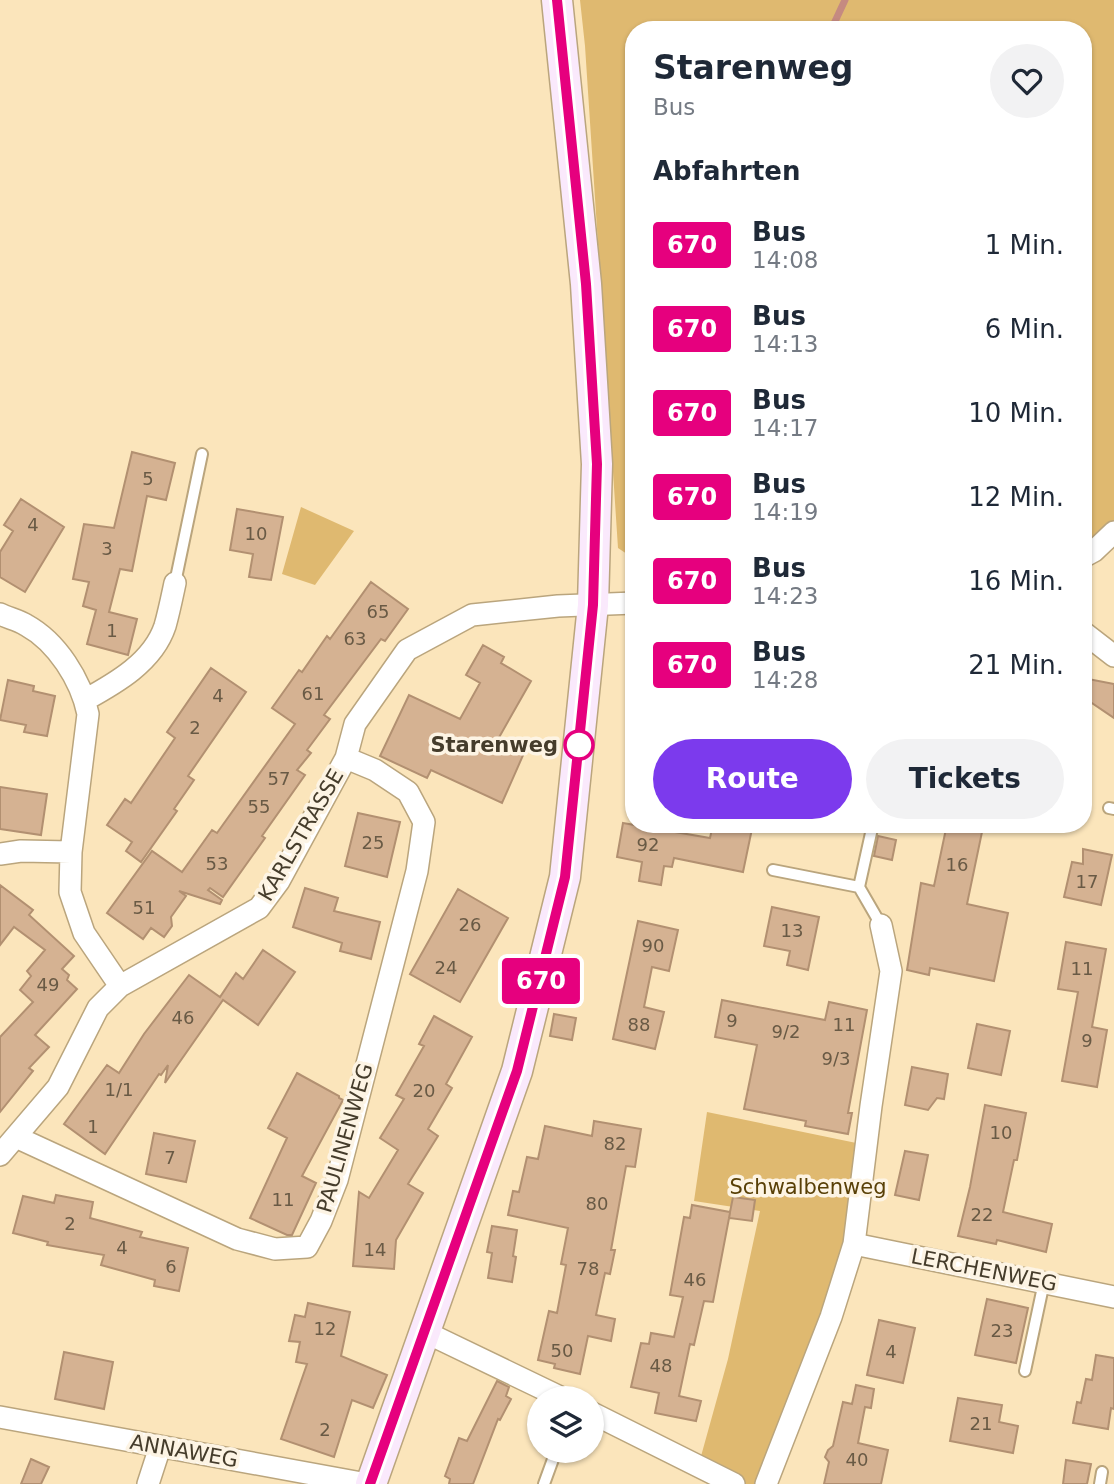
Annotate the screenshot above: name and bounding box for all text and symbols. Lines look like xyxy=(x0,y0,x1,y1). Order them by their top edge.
button: heart xyxy=(990,44,1064,118)
text: Starenweg xyxy=(653,48,853,87)
text: Bus xyxy=(653,94,695,120)
text: Abfahrten xyxy=(653,156,801,186)
text: Bus xyxy=(752,217,806,247)
text: 1 Min. xyxy=(985,230,1064,260)
text: 670 xyxy=(667,231,717,259)
text: 14:08 xyxy=(752,247,818,273)
text: Bus xyxy=(752,301,806,331)
text: 6 Min. xyxy=(985,314,1064,344)
text: 670 xyxy=(667,315,717,343)
text: 14:13 xyxy=(752,331,818,357)
text: Bus xyxy=(752,385,806,415)
text: 10 Min. xyxy=(968,398,1064,428)
text: 670 xyxy=(667,399,717,427)
text: 14:17 xyxy=(752,415,818,441)
house number: 5 xyxy=(142,468,154,489)
text: Bus xyxy=(752,469,806,499)
text: 12 Min. xyxy=(968,482,1064,512)
text: 670 xyxy=(667,483,717,511)
text: 14:19 xyxy=(752,499,818,525)
house number: 4 xyxy=(27,514,39,535)
house number: 10 xyxy=(245,523,267,544)
house number: 3 xyxy=(101,538,113,559)
text: Bus xyxy=(752,553,806,583)
text: 16 Min. xyxy=(968,566,1064,596)
text: 670 xyxy=(667,567,717,595)
text: 14:23 xyxy=(752,583,818,609)
house number: 65 xyxy=(367,601,389,622)
house number: 1 xyxy=(106,620,118,641)
house number: 63 xyxy=(344,628,366,649)
text: Bus xyxy=(752,637,806,667)
text: 21 Min. xyxy=(968,650,1064,680)
text: 670 xyxy=(667,651,717,679)
text: 14:28 xyxy=(752,667,818,693)
house number: 61 xyxy=(302,683,324,704)
house number: 4 xyxy=(212,685,224,706)
house number: 2 xyxy=(189,717,201,738)
marker: Starenweg xyxy=(564,730,594,760)
place label: Starenweg xyxy=(430,733,558,757)
button: Route xyxy=(653,739,852,819)
button: Tickets xyxy=(866,739,1064,819)
street label: KARLSTRASSE xyxy=(254,765,348,905)
house number: 57 xyxy=(268,768,290,789)
house number: 55 xyxy=(248,796,270,817)
house number: 25 xyxy=(362,832,384,853)
house number: 92 xyxy=(637,834,659,855)
house number: 53 xyxy=(206,853,228,874)
house number: 16 xyxy=(946,854,968,875)
house number: 17 xyxy=(1076,871,1098,892)
house number: 51 xyxy=(133,897,155,918)
house number: 26 xyxy=(459,914,481,935)
house number: 13 xyxy=(781,920,803,941)
house number: 90 xyxy=(642,935,664,956)
house number: 24 xyxy=(435,957,457,978)
line badge: 670 xyxy=(501,958,581,1004)
house number: 11 xyxy=(1071,958,1093,979)
text: 670 xyxy=(516,967,566,995)
house number: 49 xyxy=(37,974,59,995)
house number: 46 xyxy=(172,1007,194,1028)
house number: 9 xyxy=(726,1010,738,1031)
house number: 88 xyxy=(628,1014,650,1035)
house number: 11 xyxy=(833,1014,855,1035)
house number: 9/2 xyxy=(772,1021,800,1042)
house number: 9 xyxy=(1081,1030,1093,1051)
house number: 9/3 xyxy=(822,1048,850,1069)
street label: PAULINENWEG xyxy=(312,1061,378,1215)
house number: 1/1 xyxy=(105,1079,133,1100)
house number: 20 xyxy=(413,1080,435,1101)
house number: 1 xyxy=(87,1116,99,1137)
house number: 10 xyxy=(990,1122,1012,1143)
house number: 82 xyxy=(604,1133,626,1154)
house number: 7 xyxy=(164,1147,176,1168)
park label: Schwalbenweg xyxy=(729,1175,887,1199)
house number: 11 xyxy=(272,1189,294,1210)
house number: 80 xyxy=(586,1193,608,1214)
house number: 22 xyxy=(971,1204,993,1225)
house number: 2 xyxy=(64,1213,76,1234)
house number: 4 xyxy=(116,1237,128,1258)
house number: 14 xyxy=(364,1239,386,1260)
street label: LERCHENWEG xyxy=(909,1244,1059,1296)
house number: 6 xyxy=(165,1256,177,1277)
house number: 78 xyxy=(577,1258,599,1279)
house number: 46 xyxy=(684,1269,706,1290)
house number: 12 xyxy=(314,1318,336,1339)
house number: 23 xyxy=(991,1320,1013,1341)
house number: 50 xyxy=(551,1340,573,1361)
house number: 4 xyxy=(885,1341,897,1362)
house number: 48 xyxy=(650,1355,672,1376)
map controls xyxy=(527,1386,604,1463)
button: layers xyxy=(527,1386,604,1463)
house number: 21 xyxy=(970,1413,992,1434)
house number: 2 xyxy=(319,1419,331,1440)
street label: ANNAWEG xyxy=(128,1430,240,1472)
house number: 40 xyxy=(846,1449,868,1470)

